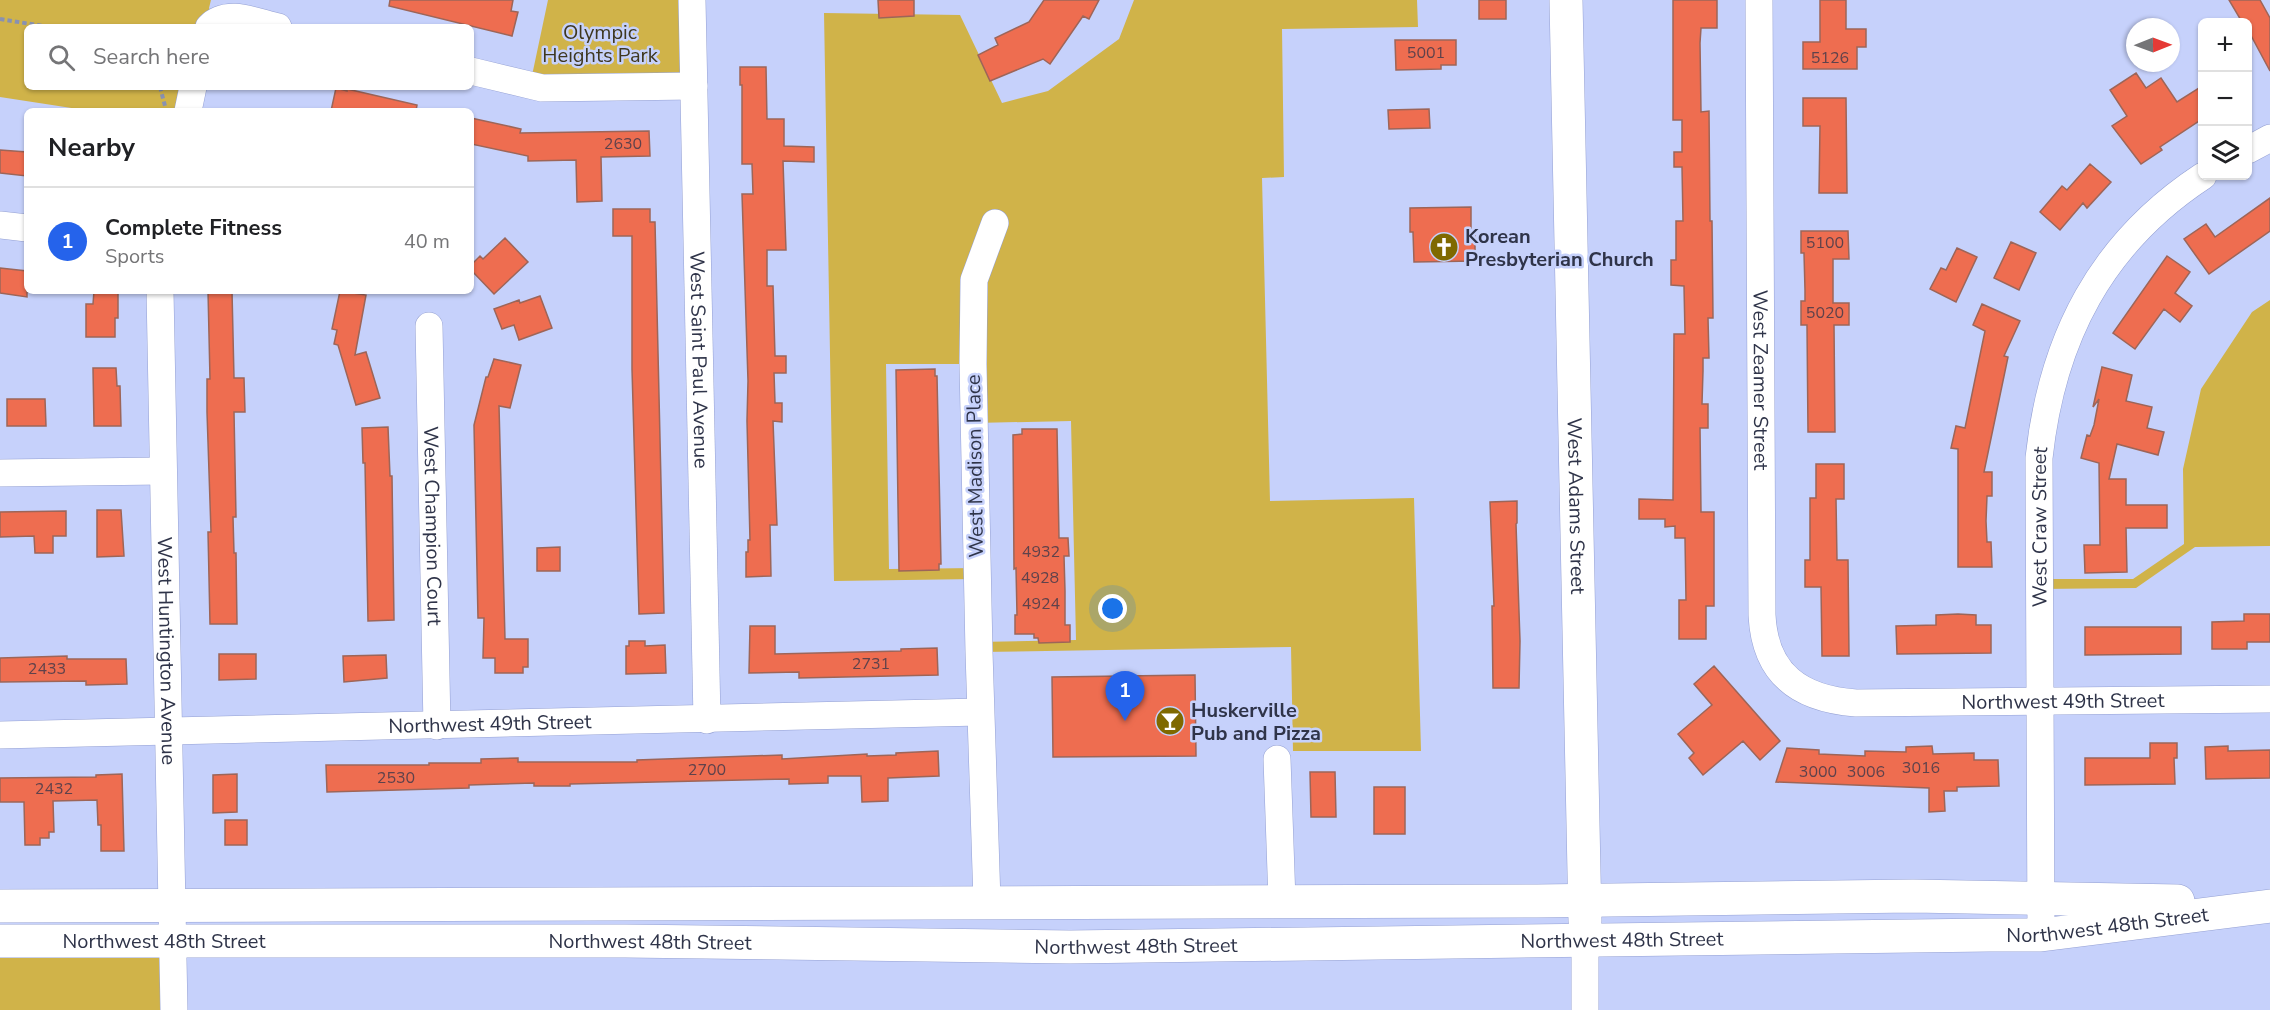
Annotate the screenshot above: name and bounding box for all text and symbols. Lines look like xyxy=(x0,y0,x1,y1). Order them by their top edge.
north arrow xyxy=(2126,18,2180,72)
map controls xyxy=(2198,18,2252,180)
button: + xyxy=(2198,18,2252,72)
park label: Olympic Heights Park xyxy=(542,19,659,69)
search box xyxy=(24,24,474,90)
icon: search xyxy=(45,41,78,74)
text: Search here xyxy=(93,42,210,72)
house number: 5001 xyxy=(1407,42,1445,64)
house number: 5126 xyxy=(1811,47,1849,69)
button: − xyxy=(2198,72,2252,126)
button: layers xyxy=(2198,126,2252,180)
text: Nearby xyxy=(48,130,135,165)
house number: 2630 xyxy=(604,133,642,155)
text: Complete Fitness xyxy=(105,213,282,243)
place label: Korean Presbyterian Church xyxy=(1465,223,1654,273)
text: 1 xyxy=(62,228,74,255)
text: 40 m xyxy=(404,228,450,255)
church icon: Korean Presbyterian Church xyxy=(1428,231,1460,263)
house number: 5100 xyxy=(1806,232,1844,254)
text: Sports xyxy=(105,243,164,270)
street label: West Saint Paul Avenue xyxy=(684,251,715,469)
street label: West Zeamer Street xyxy=(1747,290,1775,471)
house number: 5020 xyxy=(1806,302,1844,324)
street label: West Madison Place xyxy=(960,374,990,558)
street label: West Adams Street xyxy=(1561,417,1592,595)
street label: West Champion Court xyxy=(418,426,449,627)
street label: West Craw Street xyxy=(2025,444,2054,607)
street label: West Huntington Avenue xyxy=(151,536,183,765)
house number: 4932 xyxy=(1022,541,1060,563)
house number: 4928 xyxy=(1021,567,1059,589)
house number: 4924 xyxy=(1022,593,1061,615)
your location xyxy=(1098,594,1127,623)
house number: 2731 xyxy=(852,653,890,675)
house number: 2433 xyxy=(28,658,66,680)
pin: 1 xyxy=(1106,672,1144,721)
street label: Northwest 49th Street xyxy=(1961,687,2166,715)
place label: Huskerville Pub and Pizza xyxy=(1191,697,1321,747)
bar icon: Huskerville Pub and Pizza xyxy=(1154,705,1186,737)
street label: Northwest 49th Street xyxy=(388,708,593,739)
house number: 3016 xyxy=(1902,757,1940,779)
house number: 2700 xyxy=(688,759,726,781)
house number: 3000 xyxy=(1799,761,1837,783)
house number: 3006 xyxy=(1847,761,1885,783)
house number: 2530 xyxy=(377,767,415,789)
house number: 2432 xyxy=(35,778,73,800)
street label: Northwest 48th Street xyxy=(2006,900,2211,949)
street label: Northwest 48th Street xyxy=(1520,925,1725,955)
street label: Northwest 48th Street xyxy=(62,928,267,955)
street label: Northwest 48th Street xyxy=(548,928,753,956)
street label: Northwest 48th Street xyxy=(1034,931,1239,961)

